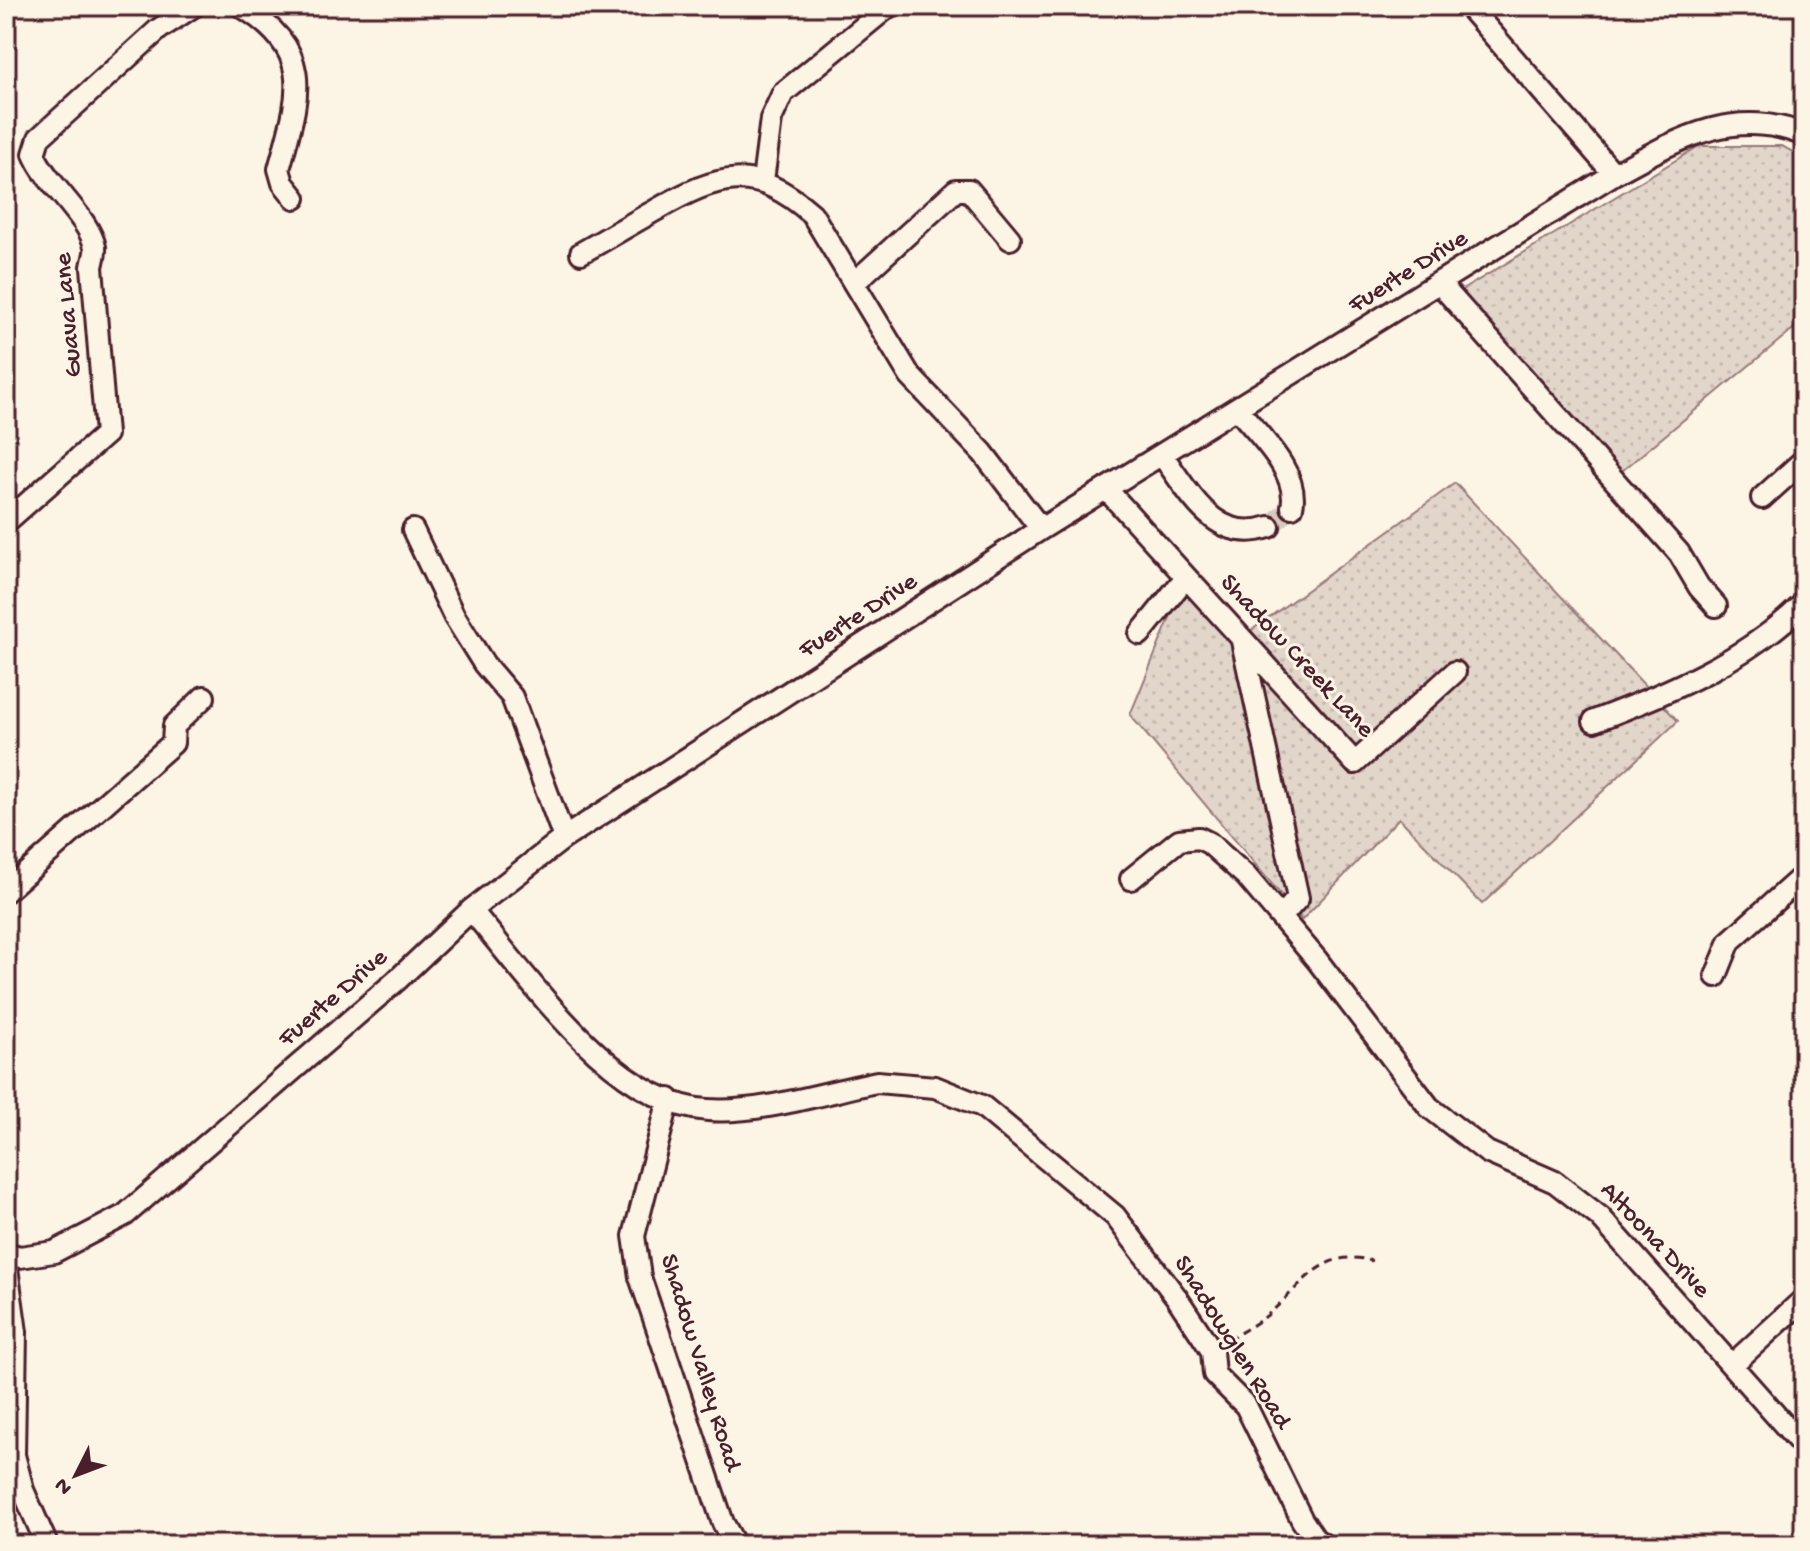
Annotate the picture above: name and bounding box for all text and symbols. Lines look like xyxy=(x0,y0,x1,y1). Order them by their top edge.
street label: Fuerte Drive xyxy=(1343,224,1475,322)
street label: Guava Lane xyxy=(49,251,91,379)
street label: Fuerte Drive xyxy=(793,567,925,667)
street label: Shadow Creek Lane xyxy=(1212,568,1380,746)
street label: Fuerte Drive xyxy=(272,943,396,1056)
street label: Altoona Drive xyxy=(1592,1176,1716,1306)
street label: Shadow Valley Road xyxy=(651,1251,747,1477)
street label: Shadowglen Road xyxy=(1165,1251,1298,1437)
north arrow xyxy=(36,1435,116,1515)
text: N xyxy=(50,1472,79,1500)

